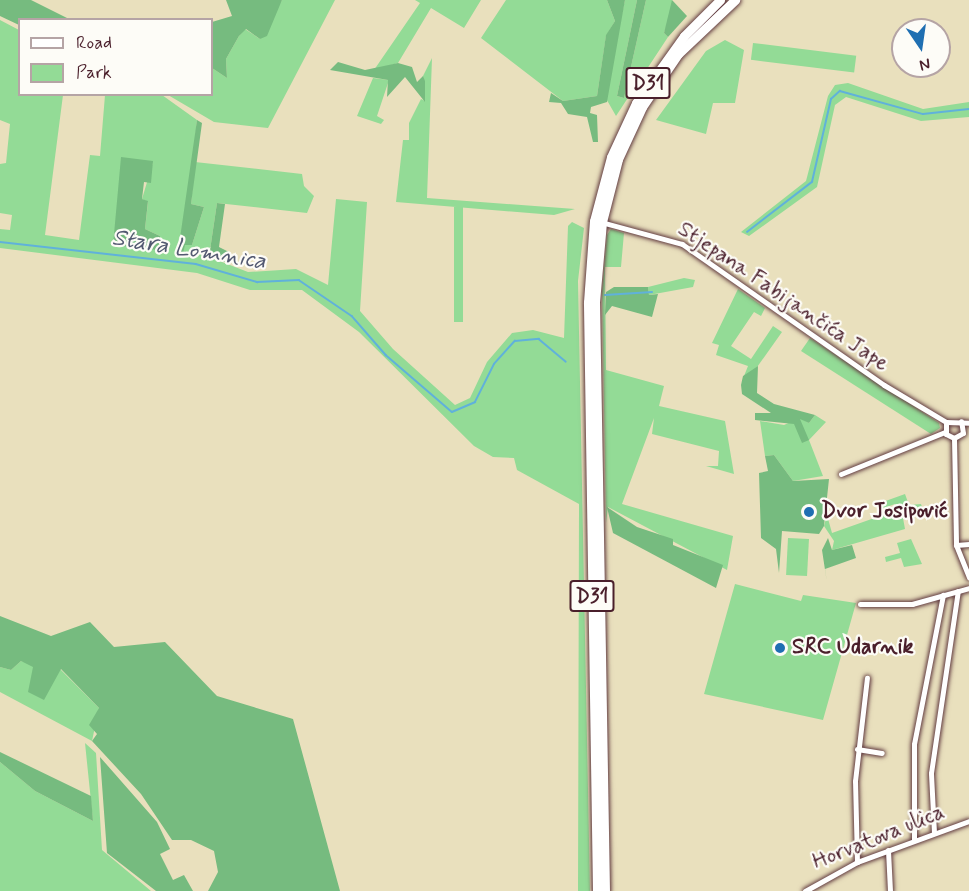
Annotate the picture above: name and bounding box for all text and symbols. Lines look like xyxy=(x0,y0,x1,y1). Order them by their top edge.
legend xyxy=(18,18,213,96)
north arrow xyxy=(891,18,951,78)
text: Road xyxy=(76,31,112,55)
text: N xyxy=(917,53,932,76)
text: Park xyxy=(76,61,112,85)
road number: D31 xyxy=(626,65,670,101)
street label: Stjepana Fabijančića Jape xyxy=(676,219,890,375)
water label: Stara Lomnica xyxy=(108,223,270,277)
place label: Dvor Josipović xyxy=(821,499,948,525)
marker: Dvor Josipović xyxy=(802,505,816,519)
road number: D31 xyxy=(570,578,614,614)
place label: SRC Udarnik xyxy=(792,635,914,661)
marker: SRC Udarnik xyxy=(773,641,787,655)
street label: Horvatova ulica xyxy=(808,799,950,877)

